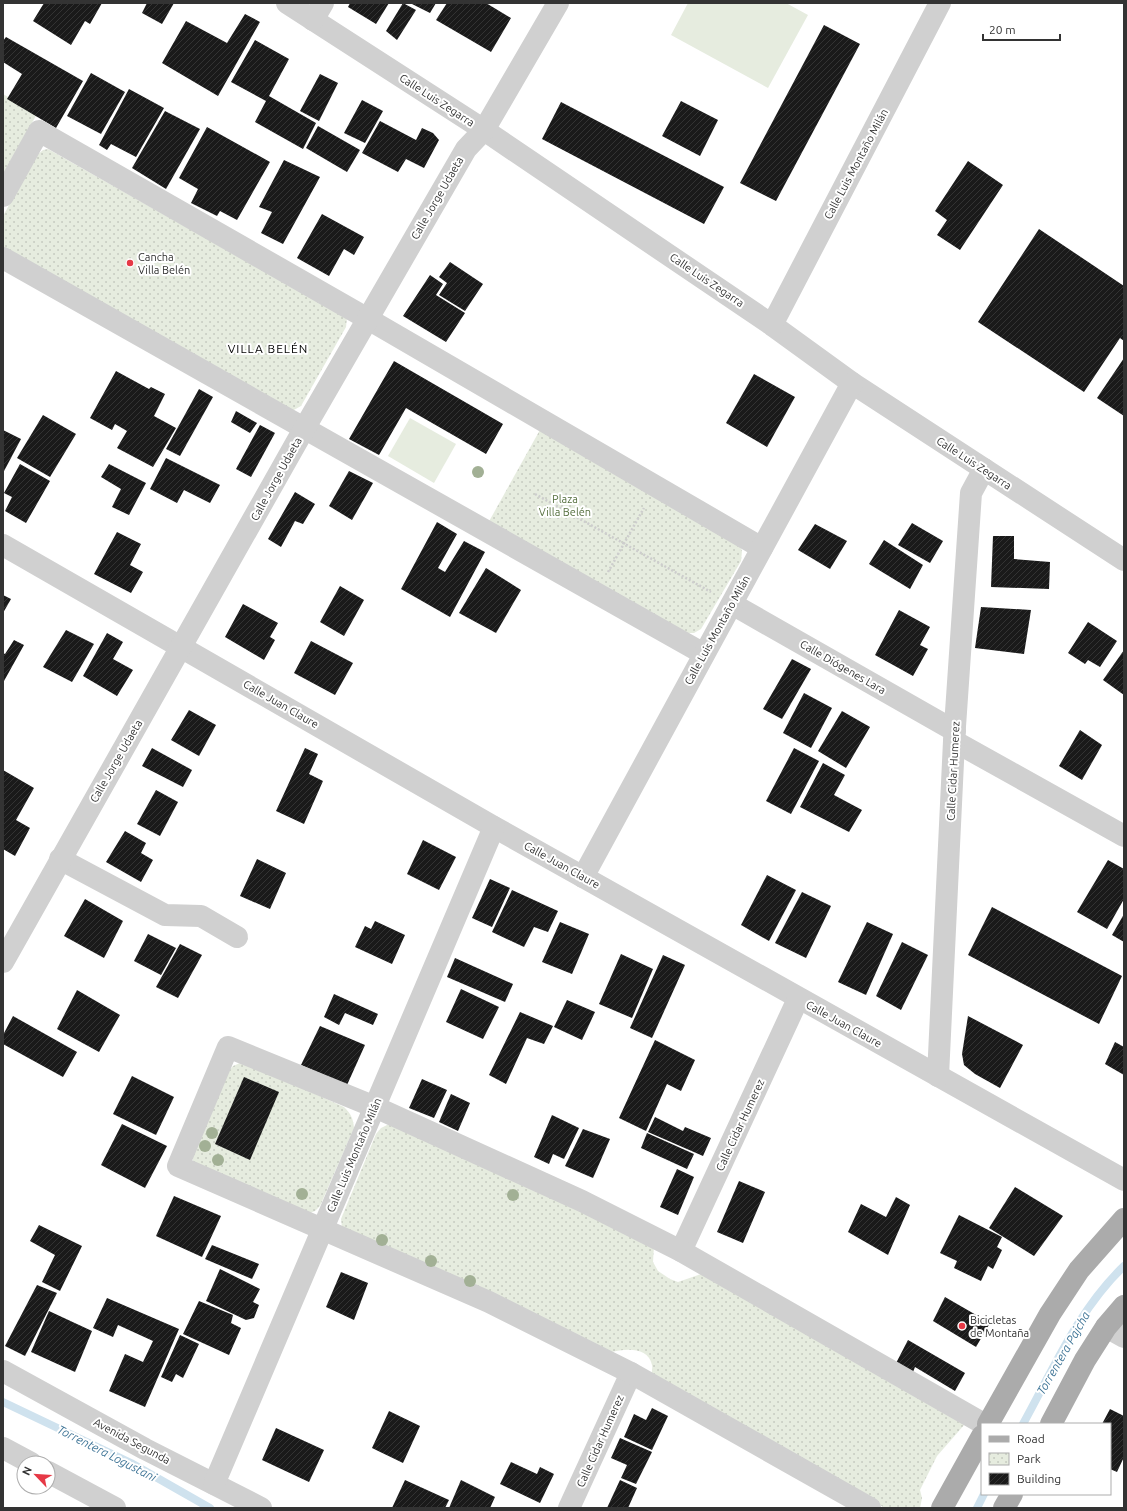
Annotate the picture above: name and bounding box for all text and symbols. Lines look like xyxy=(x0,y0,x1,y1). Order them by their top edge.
scale bar xyxy=(983,16,1060,42)
text: 20 m xyxy=(989,23,1016,36)
street label: Calle Luis Zegarra xyxy=(397,71,477,129)
street label: Calle Luis Montaño Milán xyxy=(822,107,890,221)
street label: Calle Jorge Udaeta xyxy=(408,155,466,241)
place label: Cancha Villa Belén xyxy=(138,251,190,276)
street label: Calle Luis Zegarra xyxy=(668,251,746,309)
marker: Cancha Villa Belén xyxy=(125,258,135,268)
district label: VILLA BELÉN xyxy=(228,342,308,355)
street label: Calle Luis Zegarra xyxy=(934,434,1014,492)
street label: Calle Jorge Udaeta xyxy=(248,435,304,523)
park label: Plaza Villa Belén xyxy=(539,493,591,518)
street label: Calle Luis Montaño Milán xyxy=(682,573,752,687)
street label: Calle Diógenes Lara xyxy=(798,638,888,696)
street label: Calle Juan Claure xyxy=(241,678,321,730)
street label: Calle Jorge Udaeta xyxy=(87,718,145,804)
street label: Calle Cidar Humerez xyxy=(944,721,962,821)
street label: Calle Juan Claure xyxy=(522,839,602,891)
street label: Calle Juan Claure xyxy=(804,998,884,1050)
street label: Calle Cidar Humerez xyxy=(713,1077,767,1173)
street label: Calle Luis Montaño Milán xyxy=(324,1096,384,1214)
water label: Torrentera Pajcha xyxy=(1034,1309,1092,1397)
place label: Bicicletas de Montaña xyxy=(970,1314,1029,1339)
marker: Bicicletas de Montaña xyxy=(957,1321,967,1331)
street label: Calle Cidar Humerez xyxy=(574,1393,626,1489)
street label: Avenida Segunda xyxy=(92,1416,172,1466)
water label: Torrentera Logustani xyxy=(55,1422,160,1484)
legend xyxy=(981,1423,1111,1495)
text: Road xyxy=(1017,1432,1045,1445)
text: Park xyxy=(1017,1452,1041,1465)
north arrow xyxy=(16,1455,56,1495)
text: N xyxy=(20,1465,34,1477)
text: Building xyxy=(1017,1472,1061,1485)

